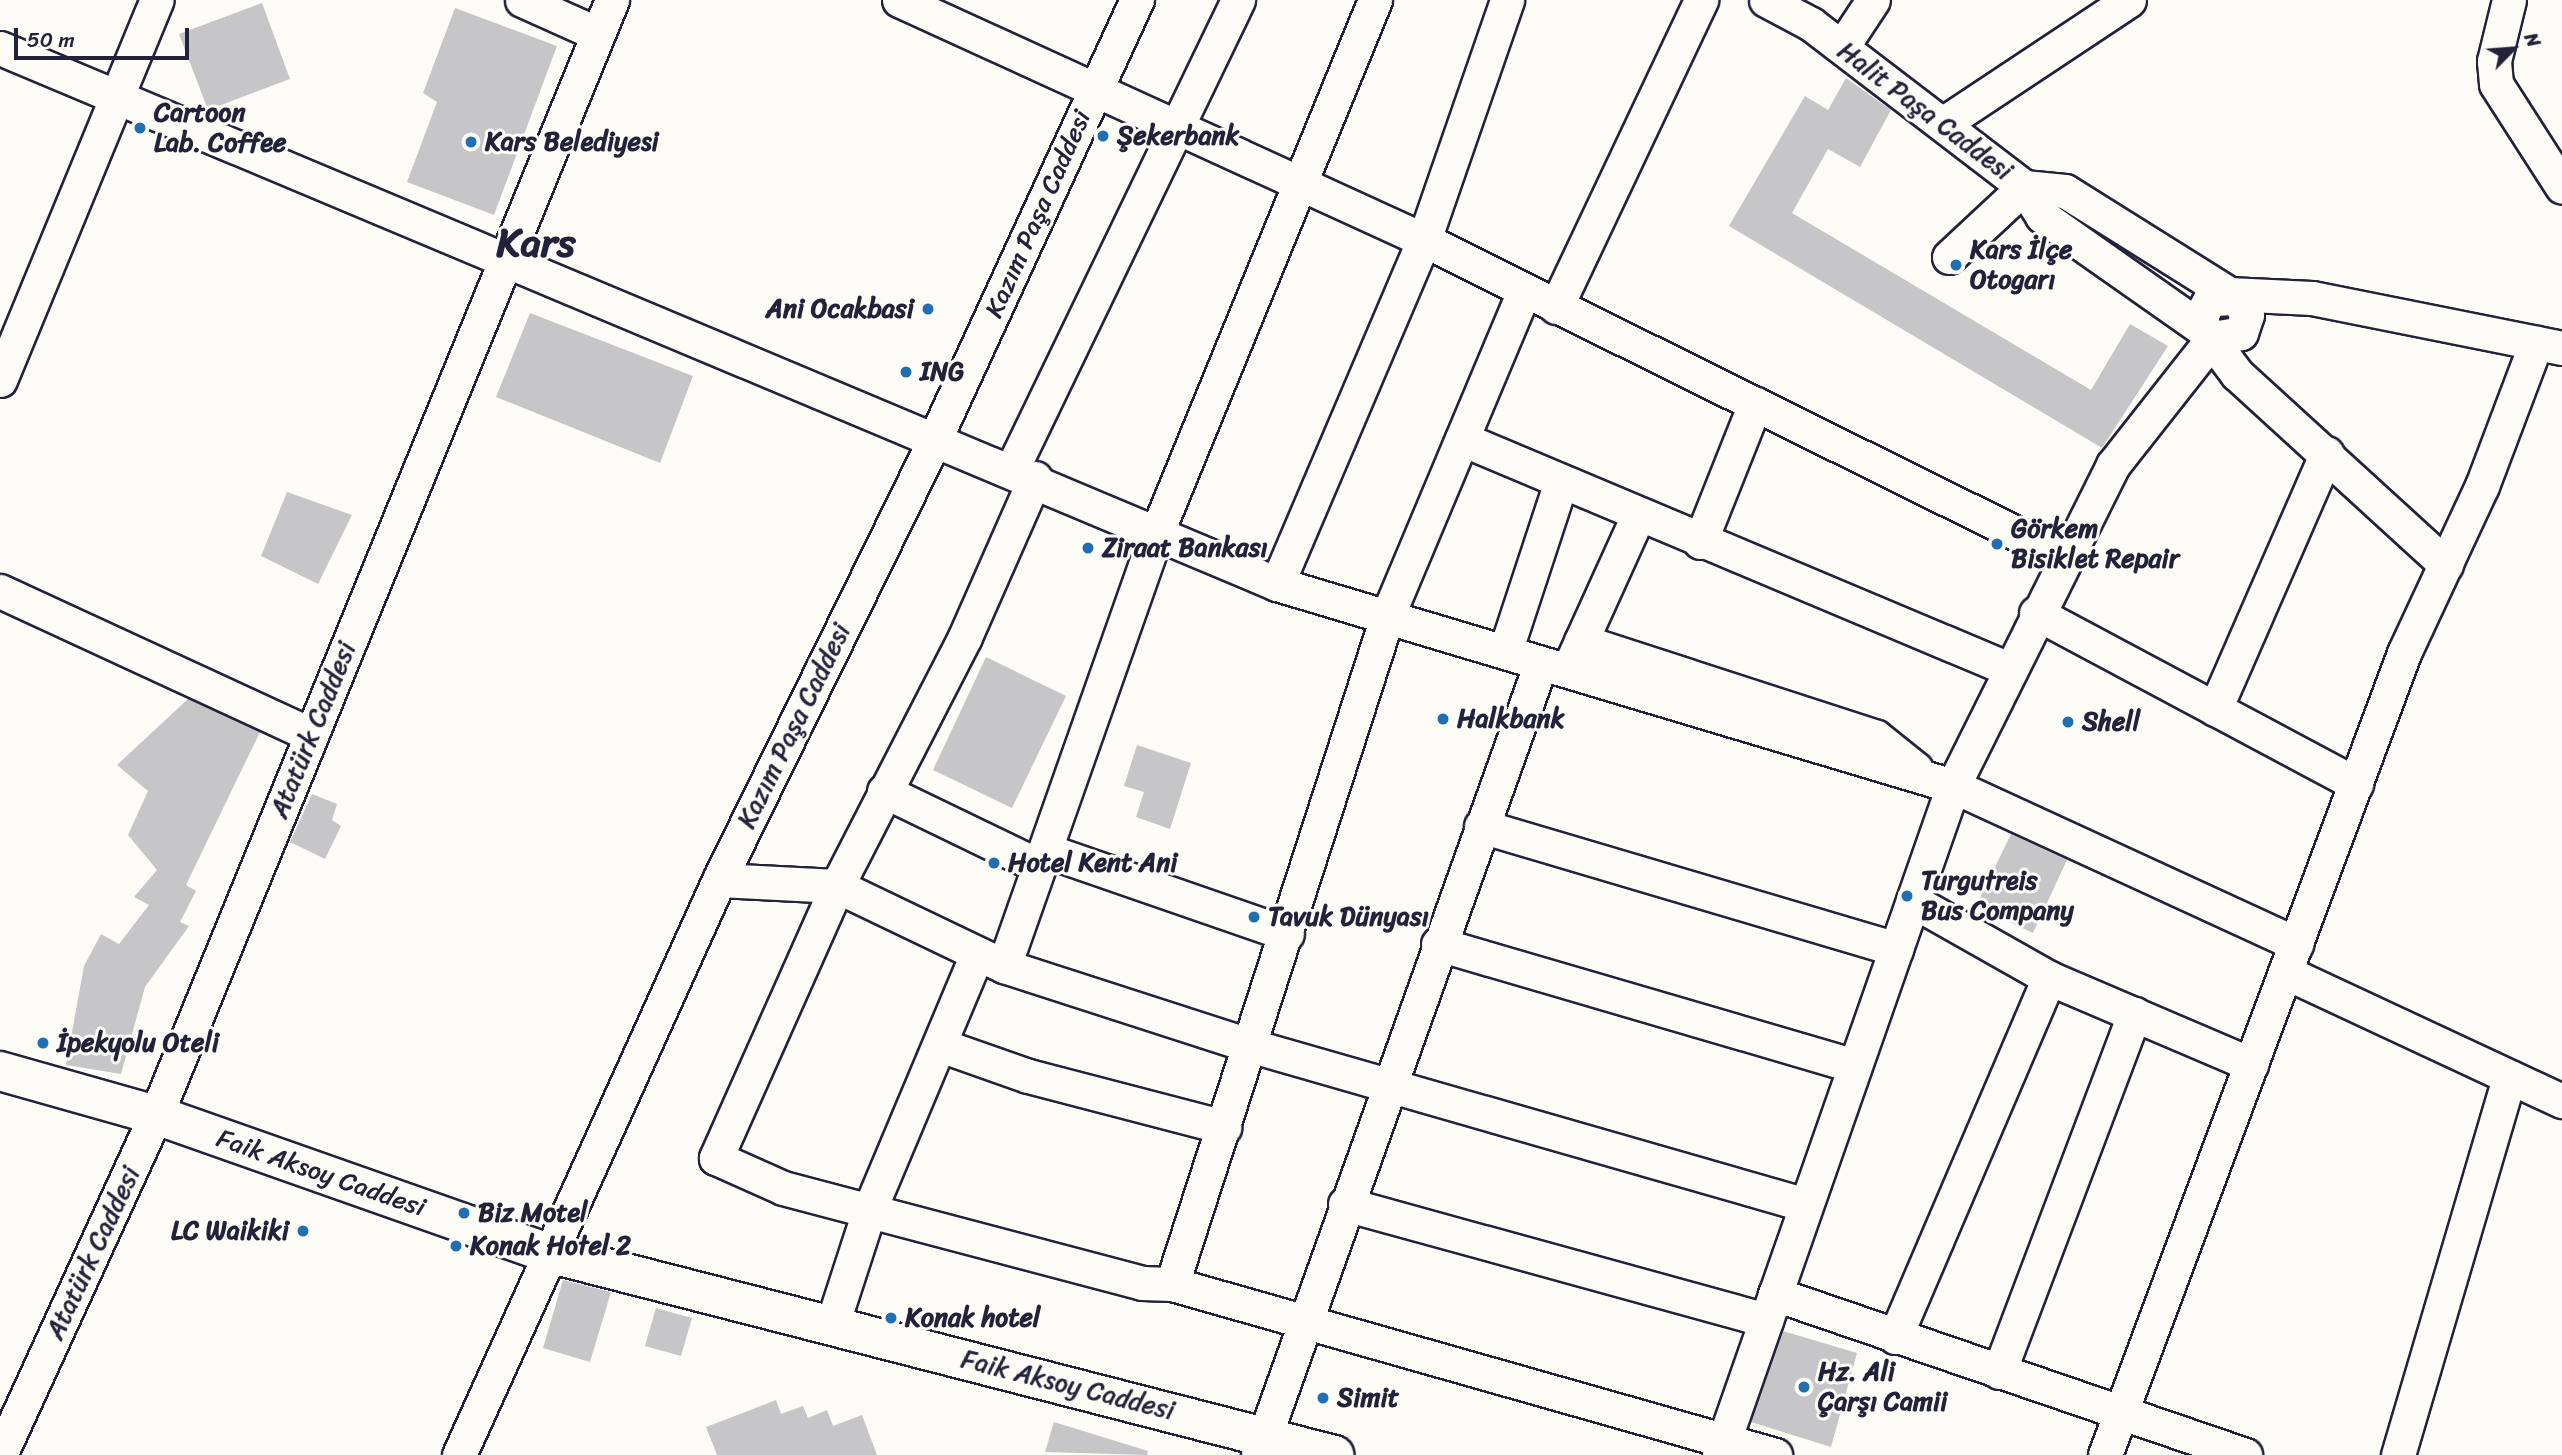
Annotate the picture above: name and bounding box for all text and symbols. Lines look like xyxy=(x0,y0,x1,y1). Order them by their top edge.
scale bar xyxy=(18,14,192,58)
north arrow xyxy=(2478,14,2548,84)
text: 50 m xyxy=(27,21,75,59)
text: N xyxy=(2515,27,2550,53)
street label: Halit Paşa Caddesi xyxy=(1831,35,2019,187)
place label: Cartoon Lab. Coffee xyxy=(154,97,286,158)
street label: Kazım Paşa Caddesi xyxy=(978,106,1098,322)
marker: Cartoon Lab. Coffee xyxy=(132,120,148,136)
place label: Şekerbank xyxy=(1117,120,1239,152)
place label: Kars Belediyesi xyxy=(485,126,660,158)
marker: Şekerbank xyxy=(1095,128,1111,144)
marker: Kars Belediyesi xyxy=(463,134,479,150)
district label: Kars xyxy=(496,219,576,267)
place label: Kars İlçe Otogarı xyxy=(1970,234,2072,296)
marker: Kars İlçe Otogarı xyxy=(1948,257,1964,273)
place label: Ani Ocakbasi xyxy=(766,293,914,325)
marker: Ani Ocakbasi xyxy=(920,301,936,317)
place label: ING xyxy=(920,356,965,388)
marker: ING xyxy=(898,364,914,380)
place label: Görkem Bisiklet Repair xyxy=(2011,513,2179,574)
place label: Ziraat Bankası xyxy=(1102,532,1266,564)
marker: Görkem Bisiklet Repair xyxy=(1989,536,2005,552)
marker: Ziraat Bankası xyxy=(1080,540,1096,556)
street label: Kazım Paşa Caddesi xyxy=(731,619,857,833)
street label: Atatürk Caddesi xyxy=(264,638,362,822)
place label: Halkbank xyxy=(1457,703,1564,735)
place label: Shell xyxy=(2082,706,2140,738)
marker: Halkbank xyxy=(1435,711,1451,727)
marker: Shell xyxy=(2060,714,2076,730)
place label: Hotel Kent Ani xyxy=(1008,847,1178,879)
marker: Hotel Kent Ani xyxy=(986,855,1002,871)
place label: Turgutreis Bus Company xyxy=(1921,865,2074,926)
marker: Turgutreis Bus Company xyxy=(1899,888,1915,904)
place label: Tavuk Dünyası xyxy=(1268,901,1428,933)
marker: Tavuk Dünyası xyxy=(1246,909,1262,925)
place label: İpekyolu Oteli xyxy=(57,1027,219,1059)
marker: İpekyolu Oteli xyxy=(35,1035,51,1051)
street label: Faik Aksoy Caddesi xyxy=(212,1123,430,1223)
street label: Atatürk Caddesi xyxy=(40,1162,146,1344)
place label: Biz Motel xyxy=(478,1197,587,1229)
marker: Biz Motel xyxy=(456,1205,472,1221)
place label: LC Waikiki xyxy=(172,1215,289,1247)
marker: LC Waikiki xyxy=(295,1223,311,1239)
place label: Konak Hotel 2 xyxy=(470,1230,632,1262)
marker: Konak Hotel 2 xyxy=(448,1238,464,1254)
place label: Konak hotel xyxy=(905,1302,1041,1334)
marker: Konak hotel xyxy=(883,1310,899,1326)
street label: Faik Aksoy Caddesi xyxy=(958,1343,1178,1427)
place label: Hz. Ali Çarşı Camii xyxy=(1818,1356,1947,1418)
marker: Hz. Ali Çarşı Camii xyxy=(1796,1379,1812,1395)
place label: Simit xyxy=(1337,1382,1399,1414)
marker: Simit xyxy=(1315,1390,1331,1406)

